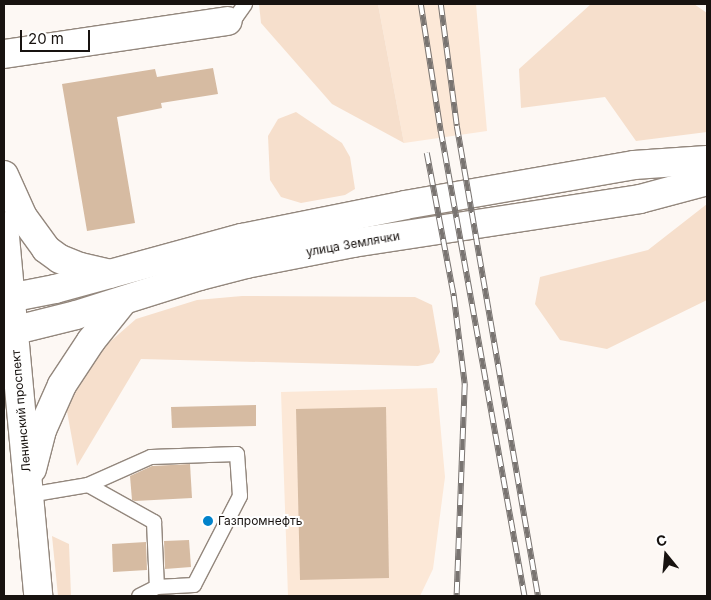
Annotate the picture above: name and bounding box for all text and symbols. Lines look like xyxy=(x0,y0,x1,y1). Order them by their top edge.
scale bar xyxy=(22,20,92,52)
text: 20 m xyxy=(28,29,64,48)
street label: улица Землячки xyxy=(305,229,401,259)
street label: Ленинский проспект xyxy=(8,349,34,473)
place label: Газпромнефть xyxy=(218,514,302,528)
marker: Газпромнефть xyxy=(202,515,214,527)
north arrow xyxy=(641,530,691,580)
text: С xyxy=(654,531,669,550)

